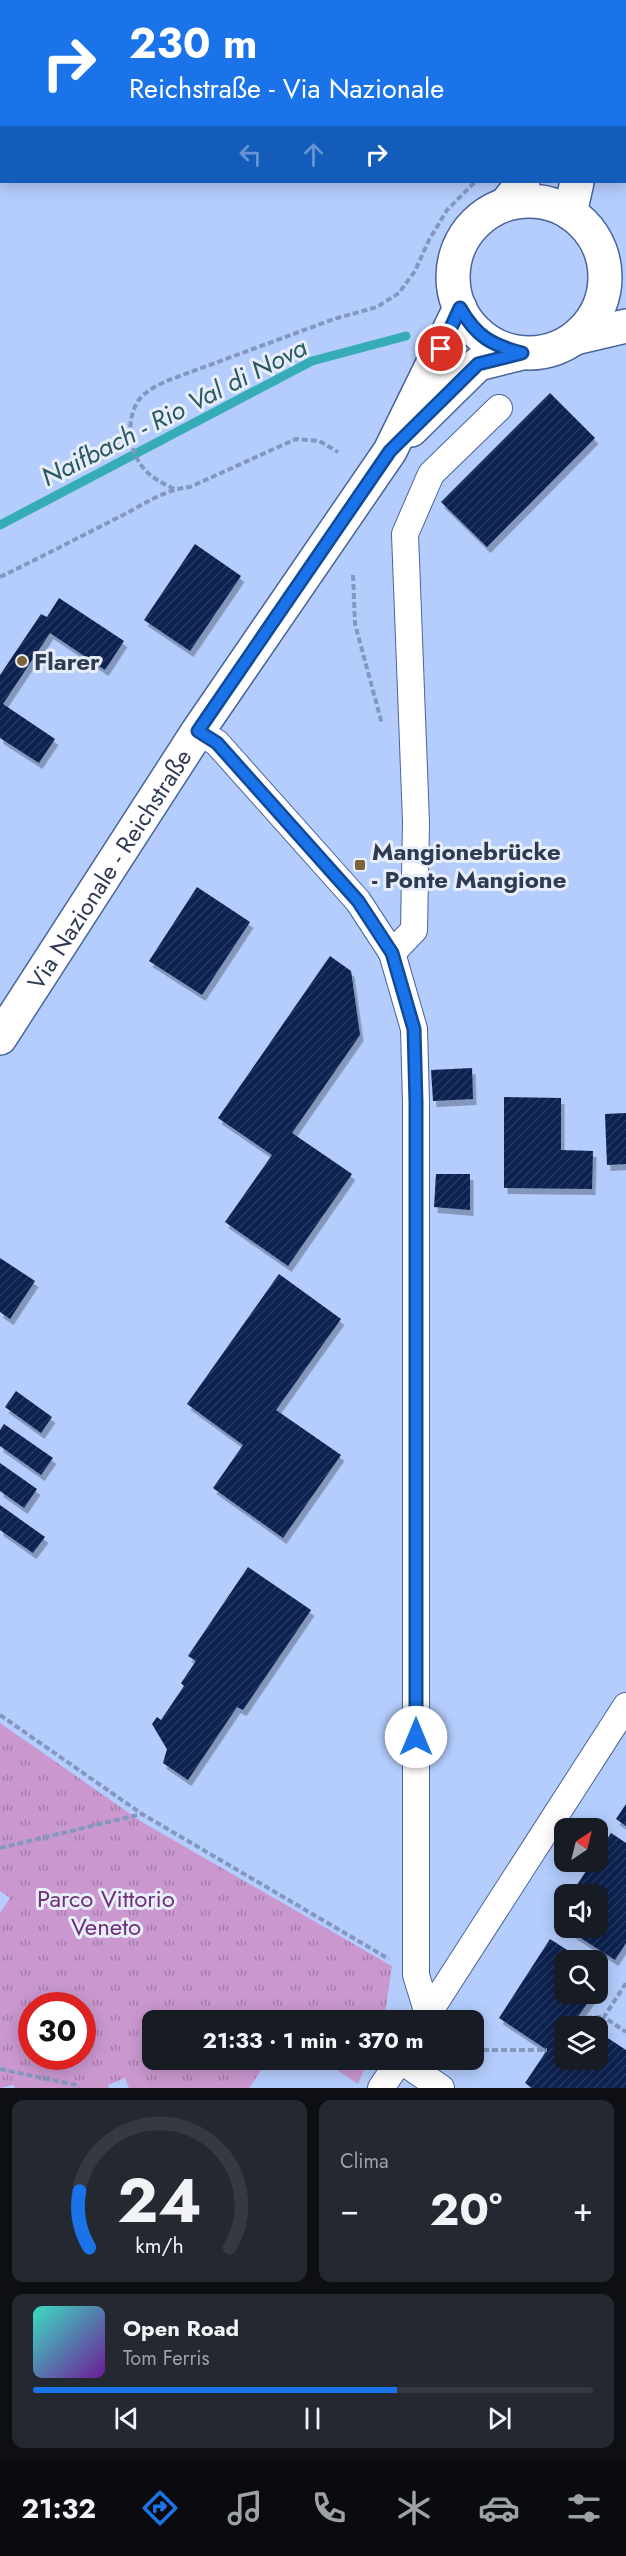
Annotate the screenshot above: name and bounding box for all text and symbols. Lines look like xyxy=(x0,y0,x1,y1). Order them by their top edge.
text: 230 m xyxy=(129,13,257,74)
icon: right xyxy=(30,24,108,102)
text: Reichstraße - Via Nazionale xyxy=(129,69,444,108)
icon: left xyxy=(234,138,267,171)
icon: ahead xyxy=(297,138,330,171)
icon: right xyxy=(360,138,393,171)
pin xyxy=(415,323,466,374)
water label: Naifbach - Rio Val di Nova xyxy=(34,328,314,496)
icon: arrive xyxy=(424,332,457,365)
place label: Flarer xyxy=(34,644,100,679)
marker: Flarer xyxy=(15,654,29,668)
street label: Via Nazionale - Reichstraße xyxy=(18,742,200,996)
place label: Mangionebrücke - Ponte Mangione xyxy=(372,834,566,897)
marker: Mangionebrücke - Ponte Mangione xyxy=(353,858,367,872)
position arrow xyxy=(384,1705,448,1769)
north arrow xyxy=(554,1818,608,1872)
map controls xyxy=(554,1818,608,2070)
park label: Parco Vittorio Veneto xyxy=(37,1881,175,1944)
button: sound xyxy=(554,1884,608,1938)
button: search xyxy=(554,1950,608,2004)
speed limit sign: 30 xyxy=(18,1992,96,2070)
button: layers xyxy=(554,2016,608,2070)
text: 21:33 · 1 min · 370 m xyxy=(203,2024,423,2056)
text: Clima xyxy=(340,2147,389,2176)
text: 24 xyxy=(117,2155,202,2245)
text: 20° xyxy=(430,2177,502,2242)
text: − xyxy=(340,2186,359,2233)
text: + xyxy=(573,2186,593,2233)
text: km/h xyxy=(135,2230,184,2261)
text: Open Road xyxy=(123,2312,239,2344)
text: Tom Ferris xyxy=(123,2344,210,2373)
icon: previous xyxy=(110,2402,143,2435)
icon: pause xyxy=(296,2402,329,2435)
icon: next xyxy=(483,2402,516,2435)
icon: directions xyxy=(139,2487,181,2529)
icon: music xyxy=(224,2487,266,2529)
icon: phone xyxy=(308,2487,350,2529)
icon: climate xyxy=(393,2487,435,2529)
icon: car xyxy=(478,2487,520,2529)
icon: filters xyxy=(563,2487,605,2529)
text: 21:32 xyxy=(21,2489,96,2528)

